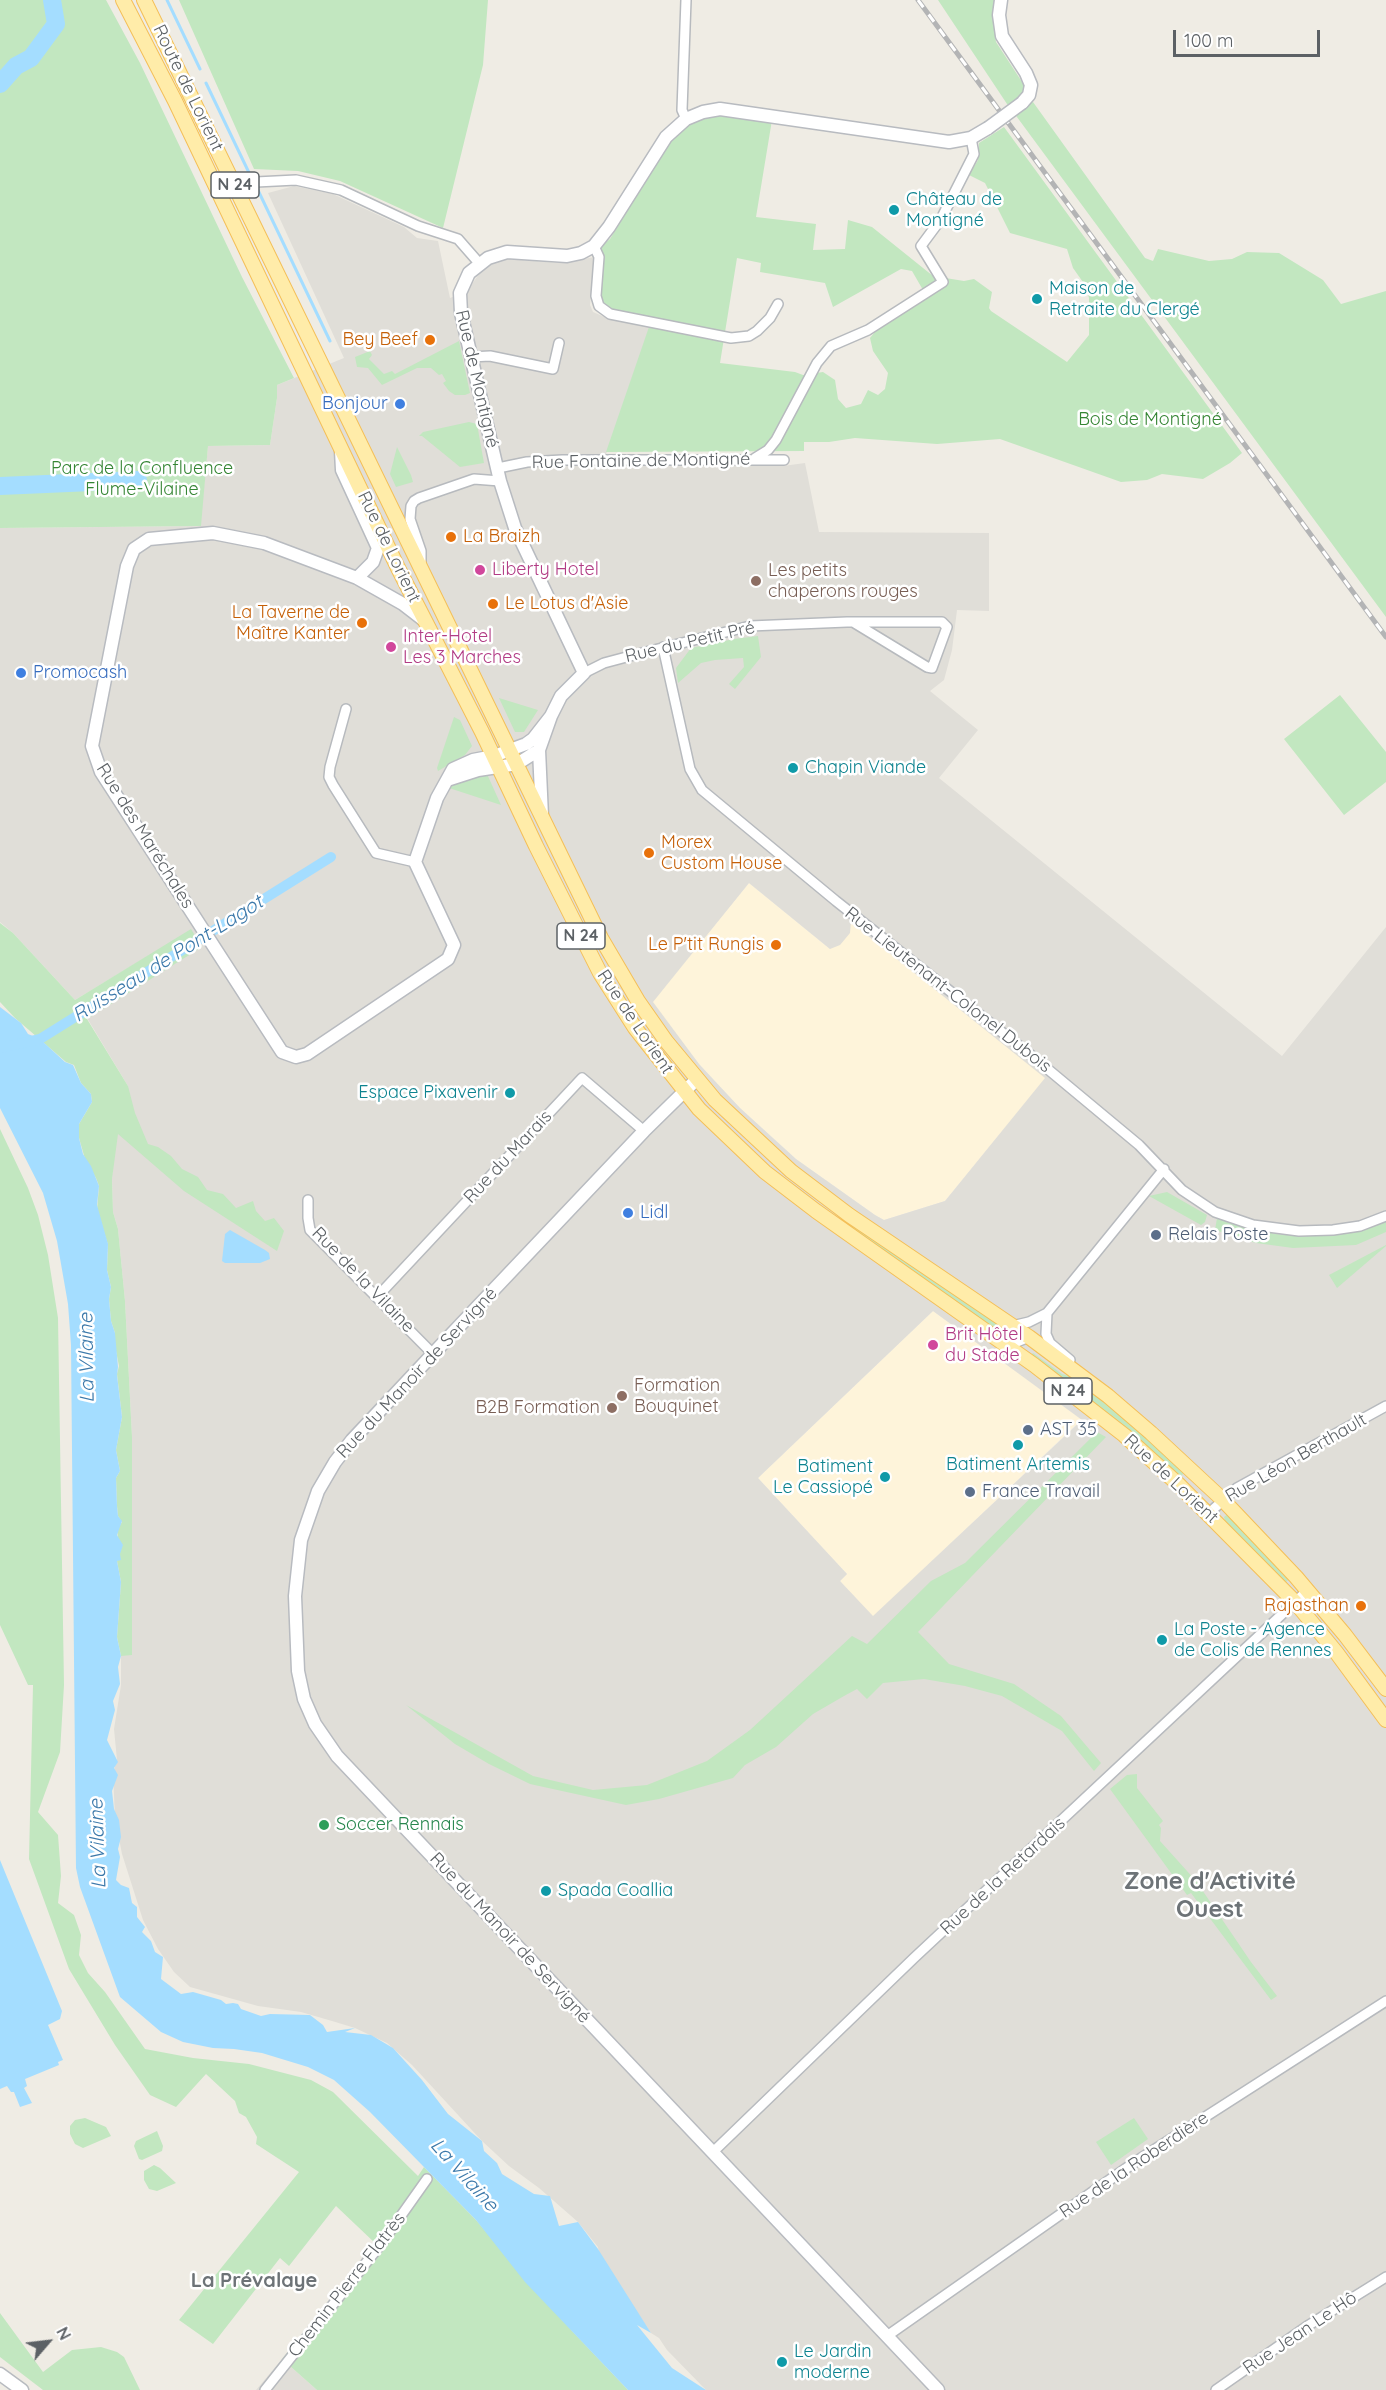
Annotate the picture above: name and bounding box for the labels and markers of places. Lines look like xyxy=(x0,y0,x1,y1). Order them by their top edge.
place label: Château de Montigné xyxy=(906,189,1002,232)
marker: Château de Montigné xyxy=(887,203,901,217)
place label: Maison de Retraite du Clergé xyxy=(1049,278,1200,320)
marker: Maison de Retraite du Clergé xyxy=(1030,292,1044,306)
place label: Bey Beef xyxy=(343,329,418,351)
marker: Bey Beef xyxy=(423,333,437,347)
place label: Bonjour xyxy=(322,393,388,415)
marker: Bonjour xyxy=(393,397,407,411)
place label: La Braizh xyxy=(463,526,540,548)
marker: La Braizh xyxy=(444,530,458,544)
place label: Liberty Hotel xyxy=(492,559,599,581)
place label: Les petits chaperons rouges xyxy=(768,560,918,602)
marker: Liberty Hotel xyxy=(473,563,487,577)
marker: Les petits chaperons rouges xyxy=(749,574,763,588)
place label: Le Lotus d'Asie xyxy=(505,593,628,615)
marker: Le Lotus d'Asie xyxy=(486,597,500,611)
place label: La Taverne de Maître Kanter xyxy=(232,602,350,644)
marker: La Taverne de Maître Kanter xyxy=(355,616,369,630)
place label: Inter-Hotel Les 3 Marches xyxy=(403,626,521,668)
marker: Inter-Hotel Les 3 Marches xyxy=(384,640,398,654)
place label: Promocash xyxy=(33,662,127,684)
marker: Promocash xyxy=(14,666,28,680)
place label: Chapin Viande xyxy=(805,757,926,779)
marker: Chapin Viande xyxy=(786,761,800,775)
place label: Morex Custom House xyxy=(661,832,782,874)
marker: Morex Custom House xyxy=(642,846,656,860)
place label: Le P'tit Rungis xyxy=(648,934,764,956)
marker: Le P'tit Rungis xyxy=(769,938,783,952)
place label: Espace Pixavenir xyxy=(358,1082,498,1104)
marker: Espace Pixavenir xyxy=(503,1086,517,1100)
place label: Lidl xyxy=(640,1202,668,1224)
marker: Lidl xyxy=(621,1206,635,1220)
place label: Relais Poste xyxy=(1168,1224,1268,1246)
marker: Relais Poste xyxy=(1149,1228,1163,1242)
place label: Brit Hôtel du Stade xyxy=(945,1324,1023,1366)
marker: Brit Hôtel du Stade xyxy=(926,1338,940,1352)
place label: Formation Bouquinet xyxy=(634,1375,720,1418)
marker: Formation Bouquinet xyxy=(615,1389,629,1403)
place label: B2B Formation xyxy=(475,1397,600,1419)
marker: B2B Formation xyxy=(605,1401,619,1415)
place label: AST 35 xyxy=(1040,1419,1097,1441)
marker: AST 35 xyxy=(1021,1423,1035,1437)
marker: Batiment Artemis xyxy=(1011,1438,1025,1452)
place label: Batiment Artemis xyxy=(946,1454,1090,1476)
place label: Batiment Le Cassiopé xyxy=(773,1456,873,1498)
marker: Batiment Le Cassiopé xyxy=(878,1470,892,1484)
place label: France Travail xyxy=(982,1481,1100,1503)
marker: France Travail xyxy=(963,1485,977,1499)
place label: Rajasthan xyxy=(1264,1595,1349,1617)
marker: Rajasthan xyxy=(1354,1599,1368,1613)
place label: La Poste - Agence de Colis de Rennes xyxy=(1174,1619,1332,1662)
marker: La Poste - Agence de Colis de Rennes xyxy=(1155,1633,1169,1647)
place label: Soccer Rennais xyxy=(336,1814,464,1836)
marker: Soccer Rennais xyxy=(317,1818,331,1832)
place label: Spada Coallia xyxy=(558,1880,673,1902)
marker: Spada Coallia xyxy=(539,1884,553,1898)
place label: Le Jardin moderne xyxy=(794,2341,872,2384)
marker: Le Jardin moderne xyxy=(775,2355,789,2369)

